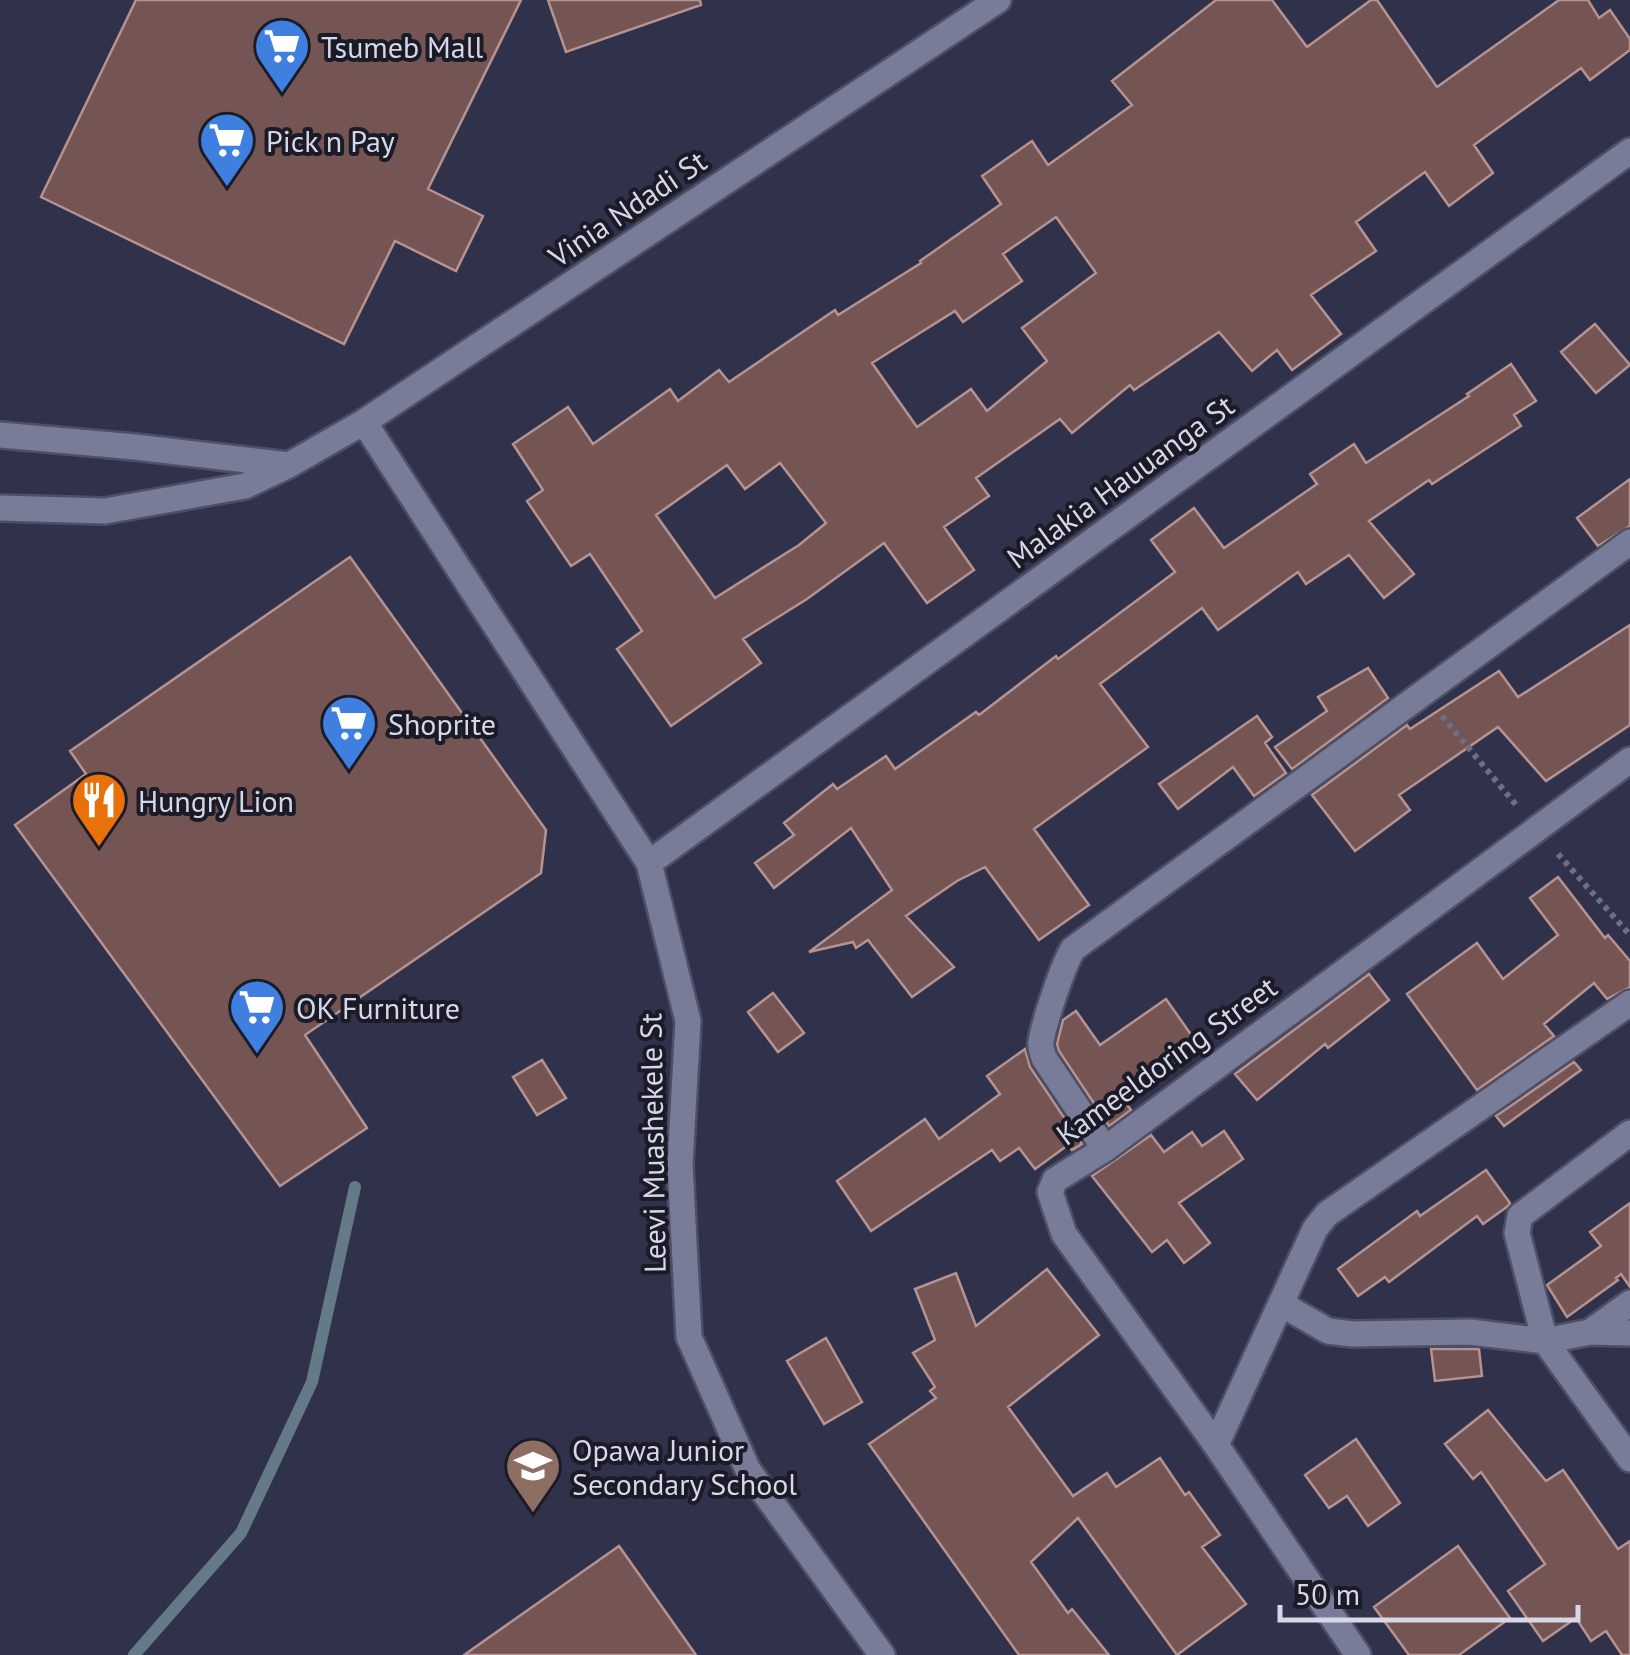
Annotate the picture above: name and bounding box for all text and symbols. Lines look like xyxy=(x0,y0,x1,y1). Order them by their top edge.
supermarket icon: Tsumeb Mall xyxy=(252,16,312,95)
place label: Tsumeb Mall xyxy=(321,27,483,66)
supermarket icon: Pick n Pay xyxy=(197,110,257,189)
place label: Pick n Pay xyxy=(266,121,395,160)
street label: Vinia Ndadi St xyxy=(540,141,713,276)
street label: Malakia Hauuanga St xyxy=(999,385,1241,577)
supermarket icon: Shoprite xyxy=(319,693,379,772)
place label: Shoprite xyxy=(388,704,496,743)
restaurant icon: Hungry Lion xyxy=(69,770,129,849)
place label: Hungry Lion xyxy=(138,781,294,820)
street label: Kameeldoring Street xyxy=(1048,967,1284,1153)
supermarket icon: OK Furniture xyxy=(227,977,287,1056)
place label: OK Furniture xyxy=(296,988,460,1027)
street label: Leevi Muashekele St xyxy=(630,1013,674,1273)
place label: Opawa Junior Secondary School xyxy=(572,1430,797,1503)
school or university icon: Opawa Junior Secondary School xyxy=(503,1436,563,1515)
scale bar xyxy=(1280,1560,1578,1622)
text: 50 m xyxy=(1295,1574,1360,1613)

